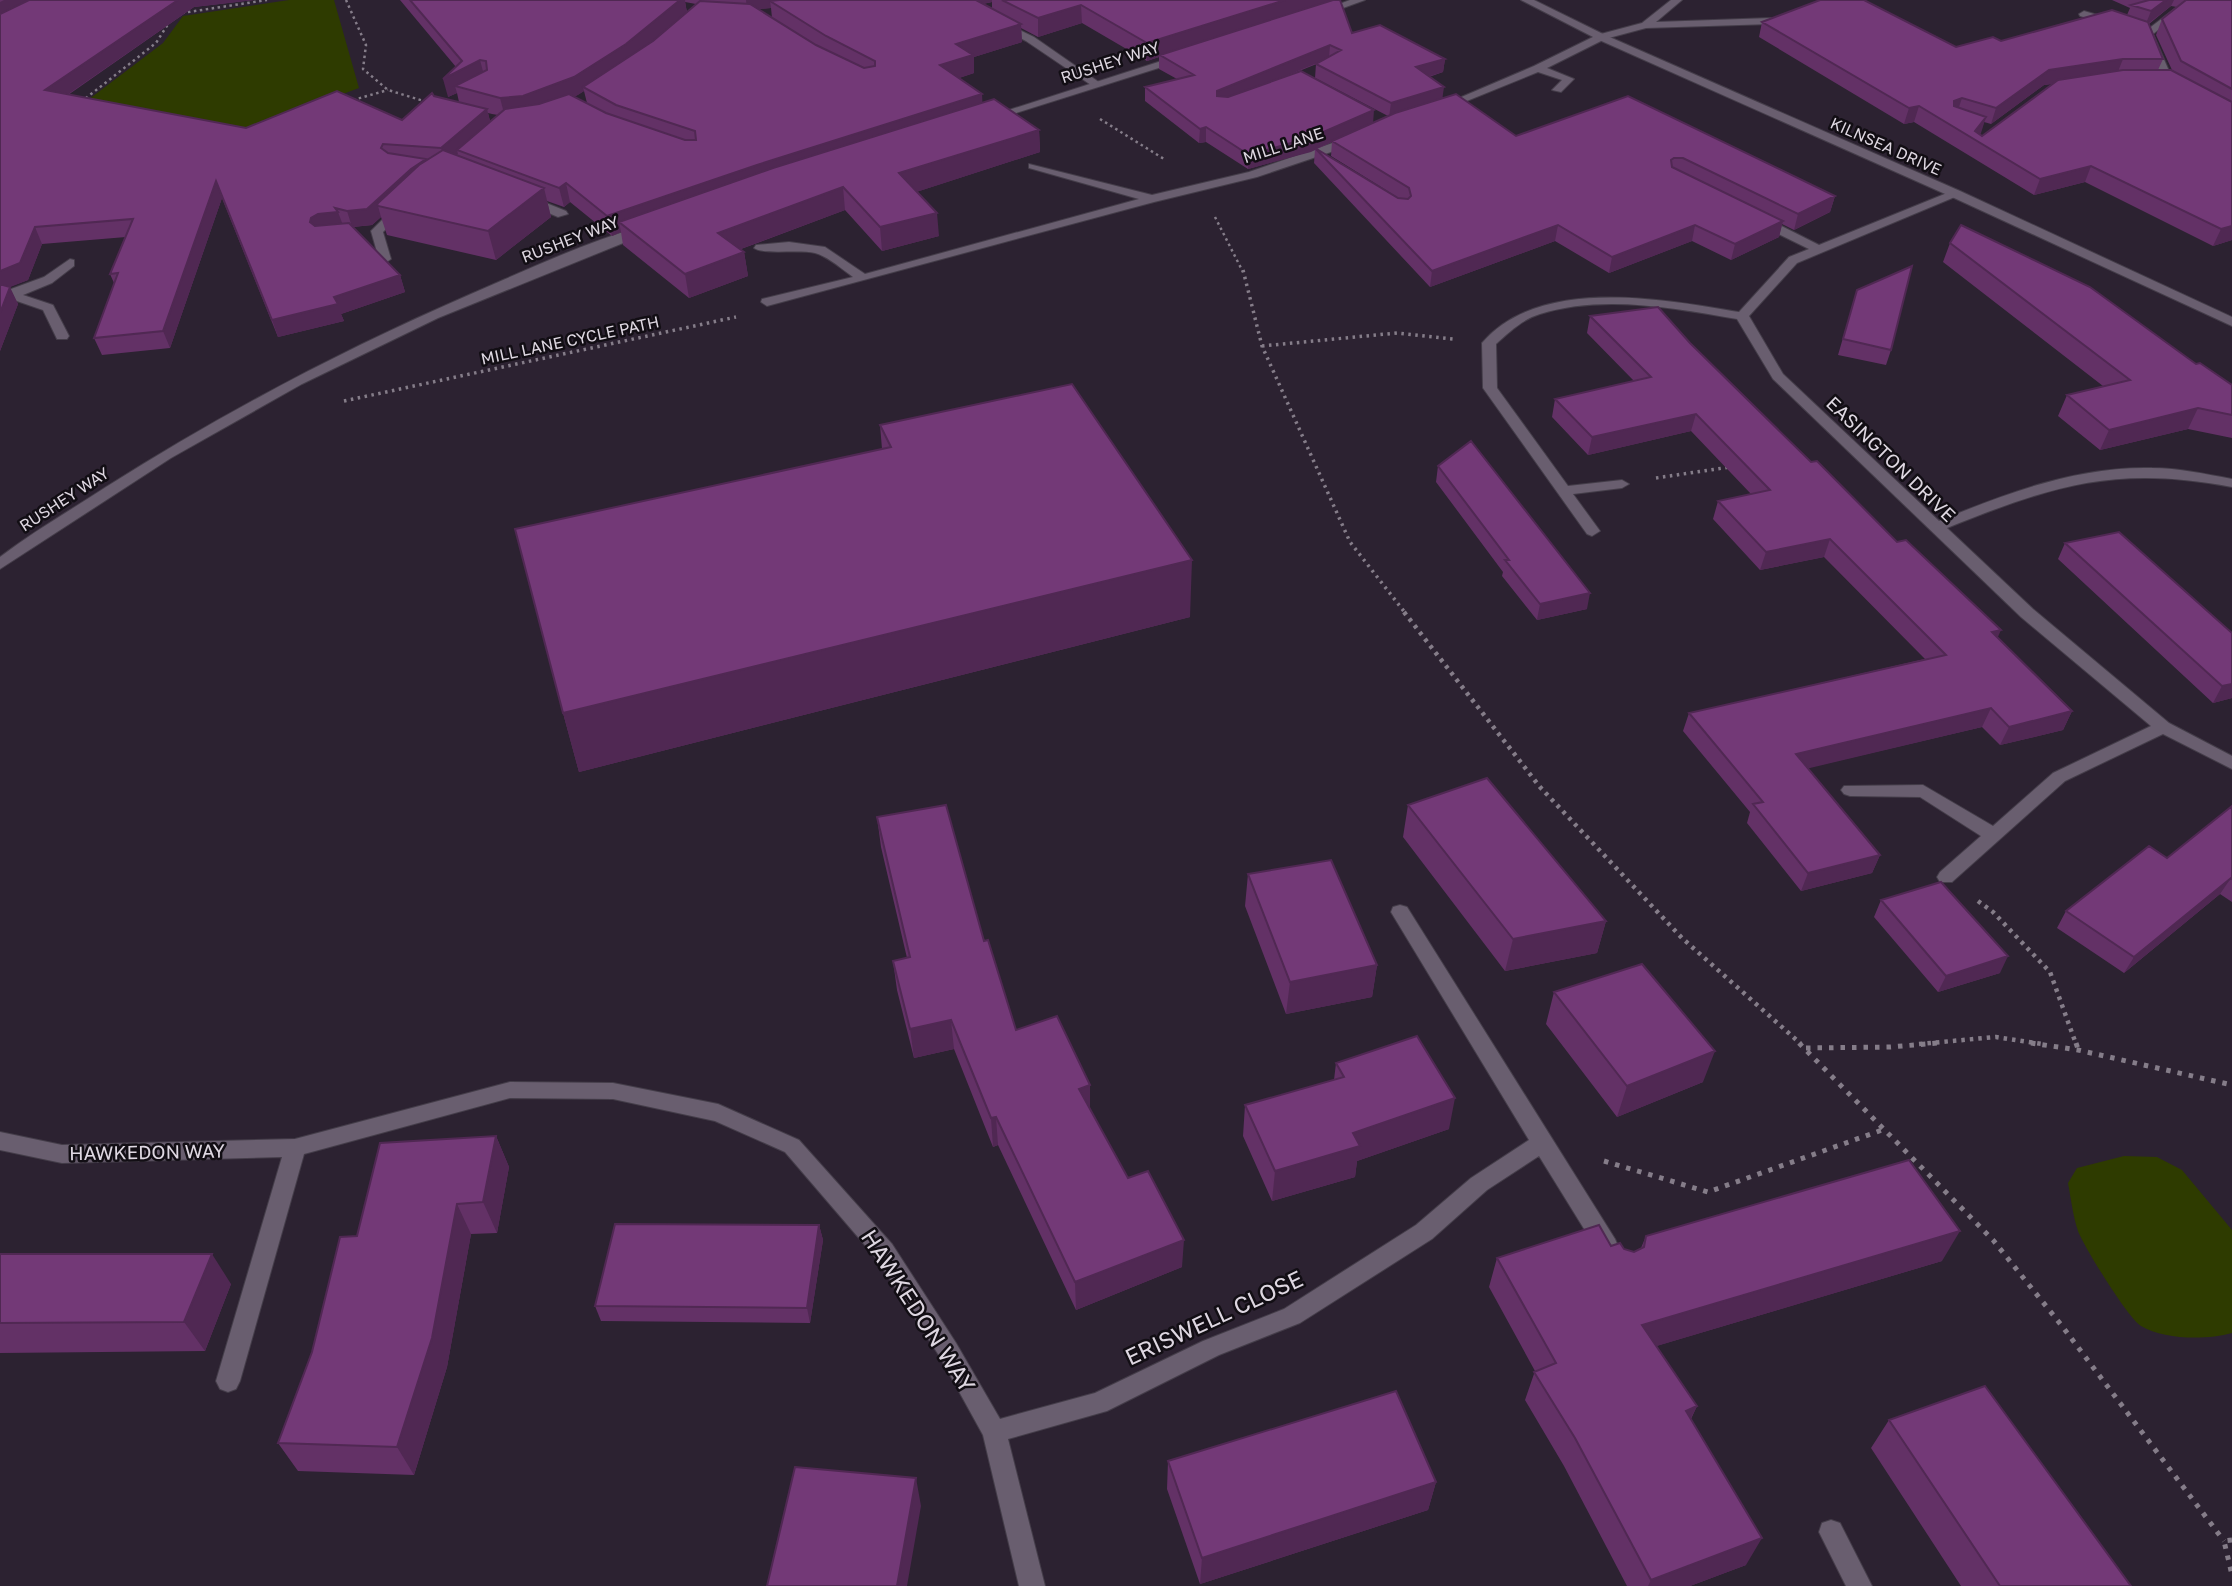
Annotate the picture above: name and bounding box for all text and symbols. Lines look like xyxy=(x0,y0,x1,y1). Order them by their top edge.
street label: RUSHEY WAY xyxy=(1058,36,1163,87)
street label: KILNSEA DRIVE xyxy=(1827,113,1945,179)
street label: MILL LANE xyxy=(1240,123,1326,167)
street label: RUSHEY WAY xyxy=(518,211,622,267)
street label: MILL LANE CYCLE PATH xyxy=(479,311,661,369)
street label: EASINGTON DRIVE xyxy=(1822,391,1961,526)
street label: RUSHEY WAY xyxy=(15,462,113,535)
street label: HAWKEDON WAY xyxy=(69,1139,225,1164)
street label: HAWKEDON WAY xyxy=(856,1224,982,1397)
street label: ERISWELL CLOSE xyxy=(1120,1264,1307,1371)

